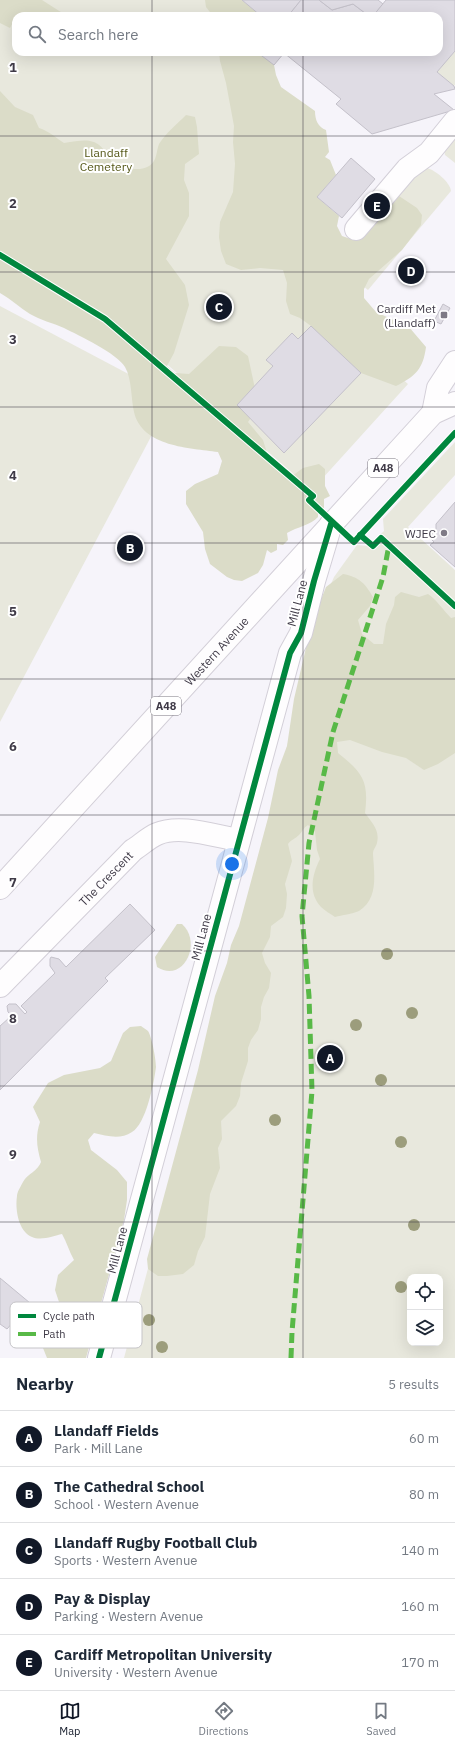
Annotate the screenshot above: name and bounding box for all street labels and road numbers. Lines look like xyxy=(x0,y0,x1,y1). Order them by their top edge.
road number: A48 xyxy=(368,459,398,477)
street label: Mill Lane xyxy=(284,578,311,628)
street label: Western Avenue xyxy=(181,613,252,688)
road number: A48 xyxy=(151,697,181,715)
street label: The Crescent xyxy=(75,847,136,909)
street label: Mill Lane xyxy=(188,912,215,962)
street label: Mill Lane xyxy=(104,1225,131,1275)

